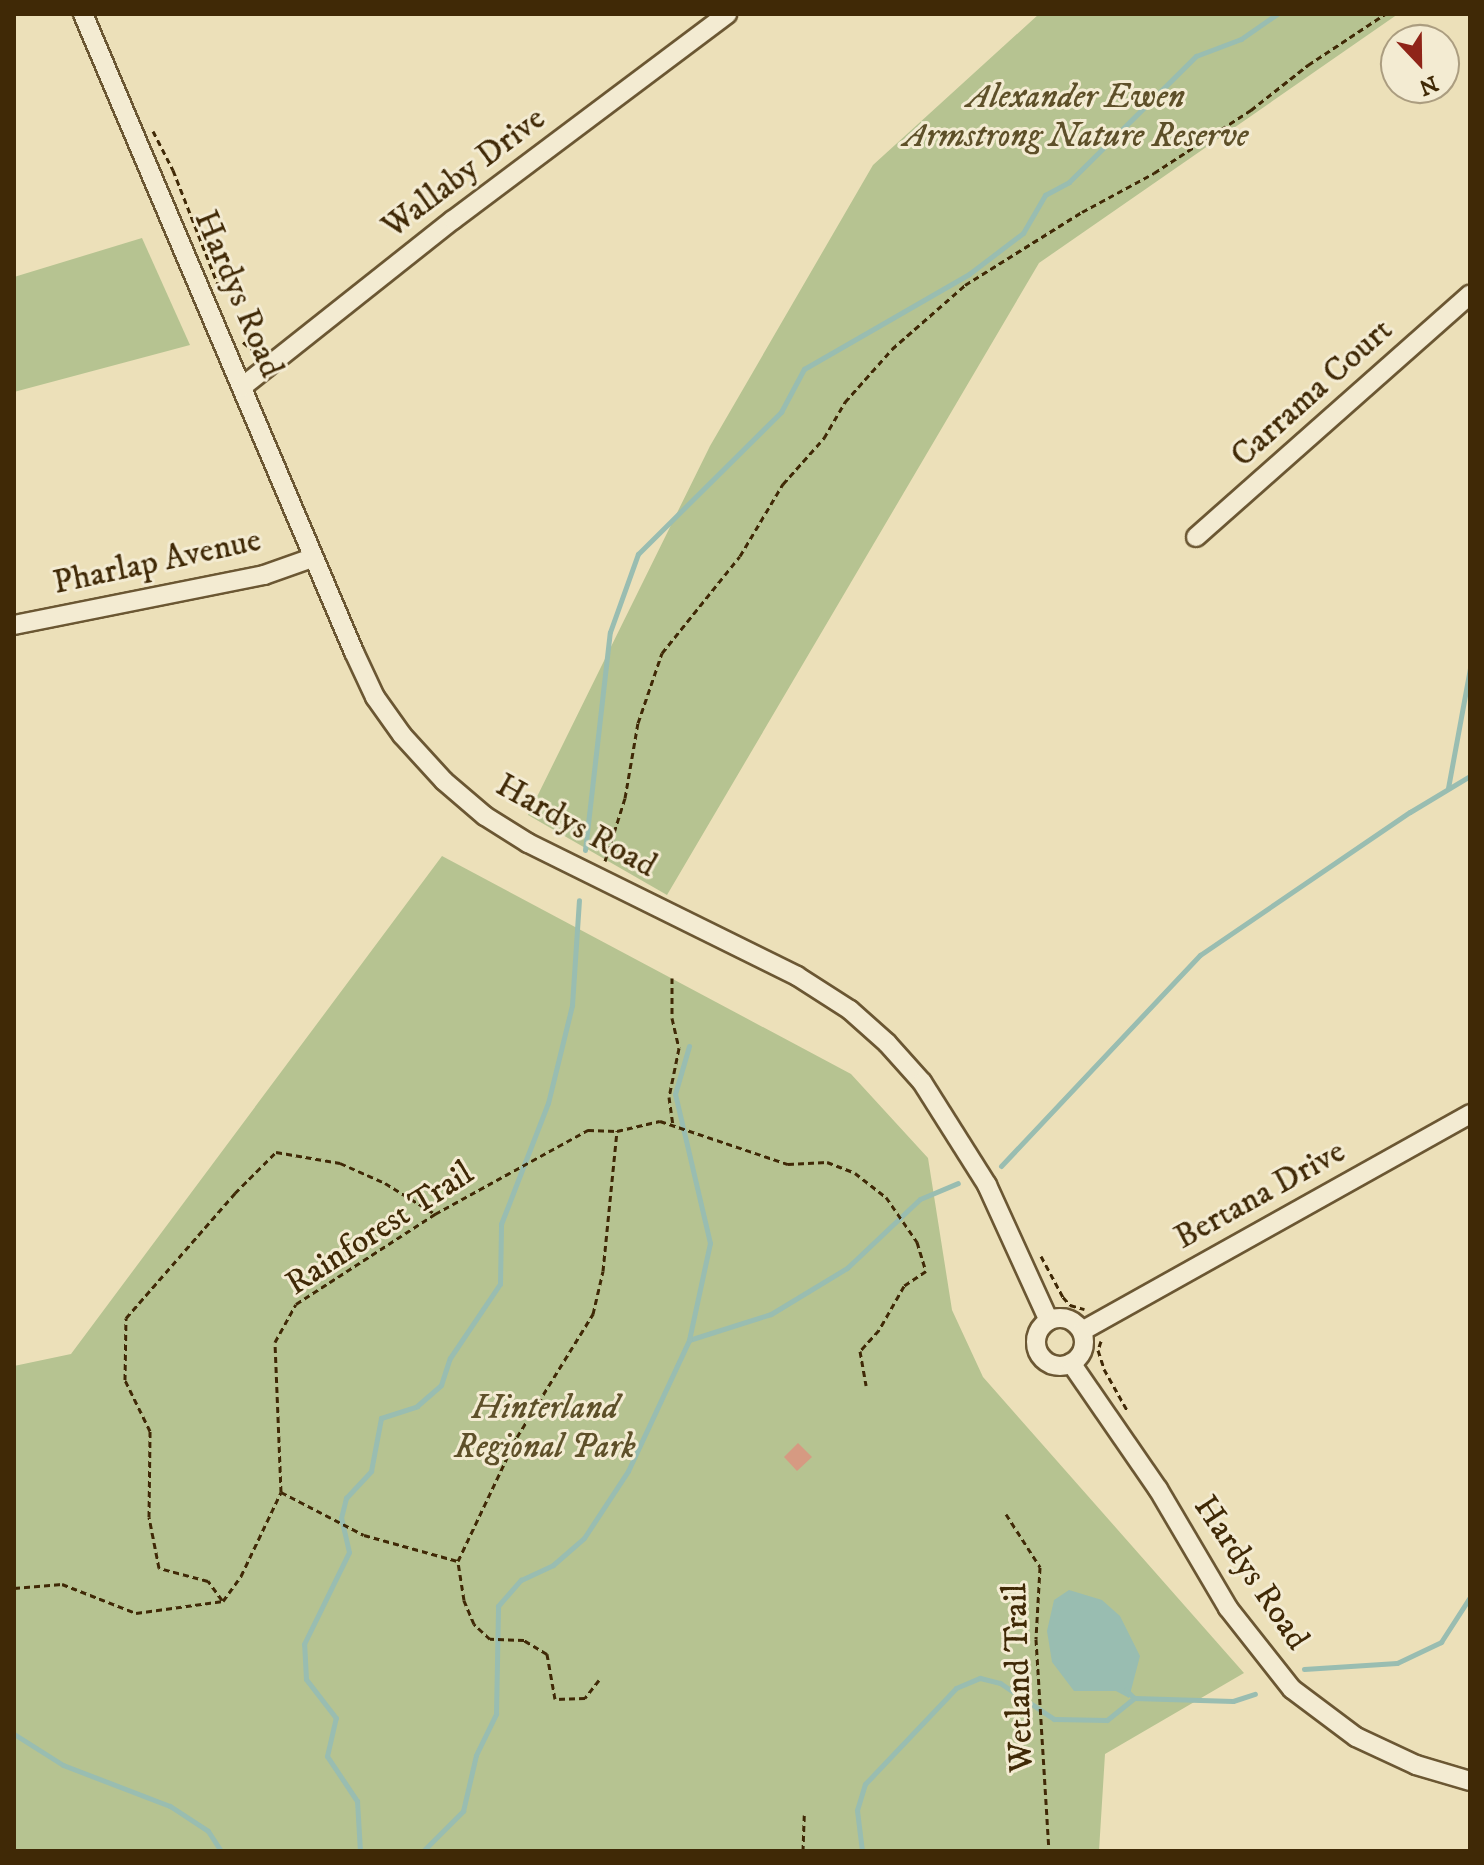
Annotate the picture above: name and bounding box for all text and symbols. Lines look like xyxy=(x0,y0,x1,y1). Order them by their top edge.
north arrow xyxy=(1380,24,1460,104)
text: N xyxy=(1415,69,1442,101)
park label: Alexander Ewen Armstrong Nature Reserve xyxy=(904,77,1248,156)
street label: Wallaby Drive xyxy=(374,98,554,248)
street label: Hardys Road xyxy=(185,204,291,384)
street label: Carrama Court xyxy=(1223,310,1401,476)
street label: Pharlap Avenue xyxy=(49,520,265,604)
street label: Hardys Road xyxy=(489,765,663,887)
street label: Bertana Drive xyxy=(1168,1131,1352,1259)
street label: Rainforest Trail xyxy=(279,1153,481,1305)
park label: Hinterland Regional Park xyxy=(454,1388,636,1468)
street label: Hardys Road xyxy=(1184,1488,1318,1658)
street label: Wetland Trail xyxy=(995,1583,1043,1773)

